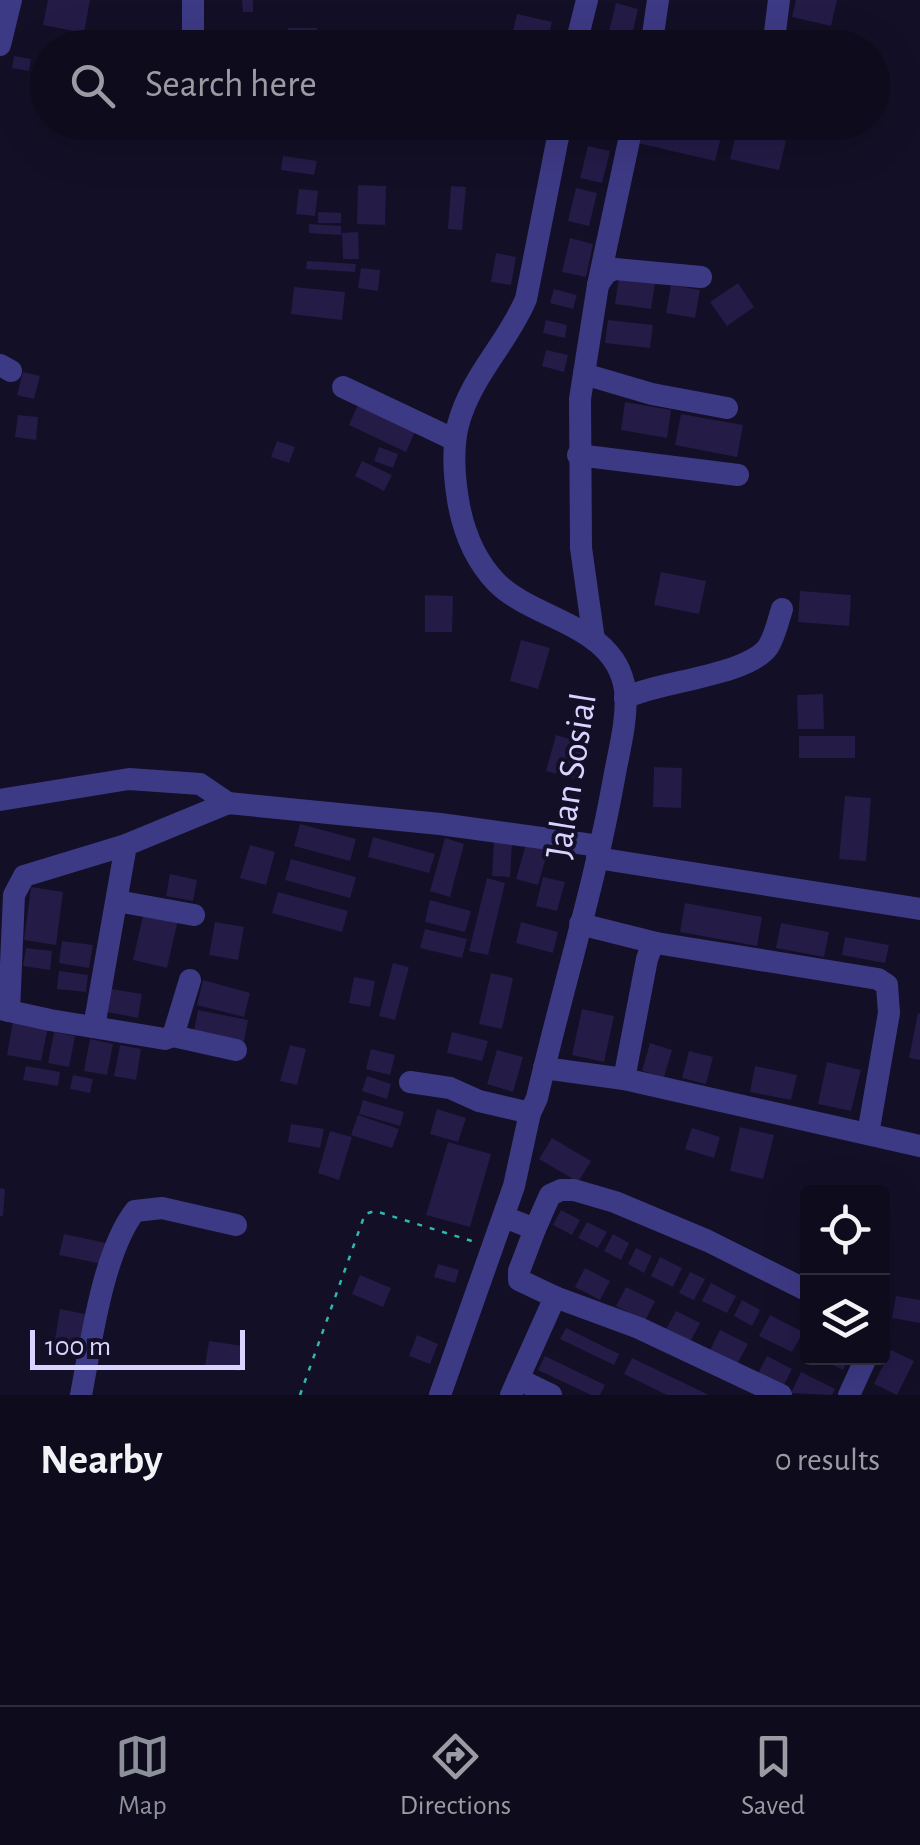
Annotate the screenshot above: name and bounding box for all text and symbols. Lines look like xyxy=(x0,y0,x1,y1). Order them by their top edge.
search box xyxy=(30,30,890,140)
icon: search xyxy=(65,58,120,113)
text: Search here xyxy=(145,66,317,104)
street label: Jalan Sosial xyxy=(540,691,604,861)
map controls xyxy=(800,1185,890,1365)
button: locate xyxy=(800,1185,890,1275)
button: layers xyxy=(800,1275,890,1365)
scale bar xyxy=(30,1325,245,1370)
text: 100 m xyxy=(45,1333,111,1361)
text: Nearby xyxy=(40,1439,163,1481)
text: 0 results xyxy=(775,1444,880,1476)
tab: Map xyxy=(115,1729,170,1823)
tab: Directions xyxy=(400,1729,511,1823)
tab: Saved xyxy=(741,1729,805,1823)

